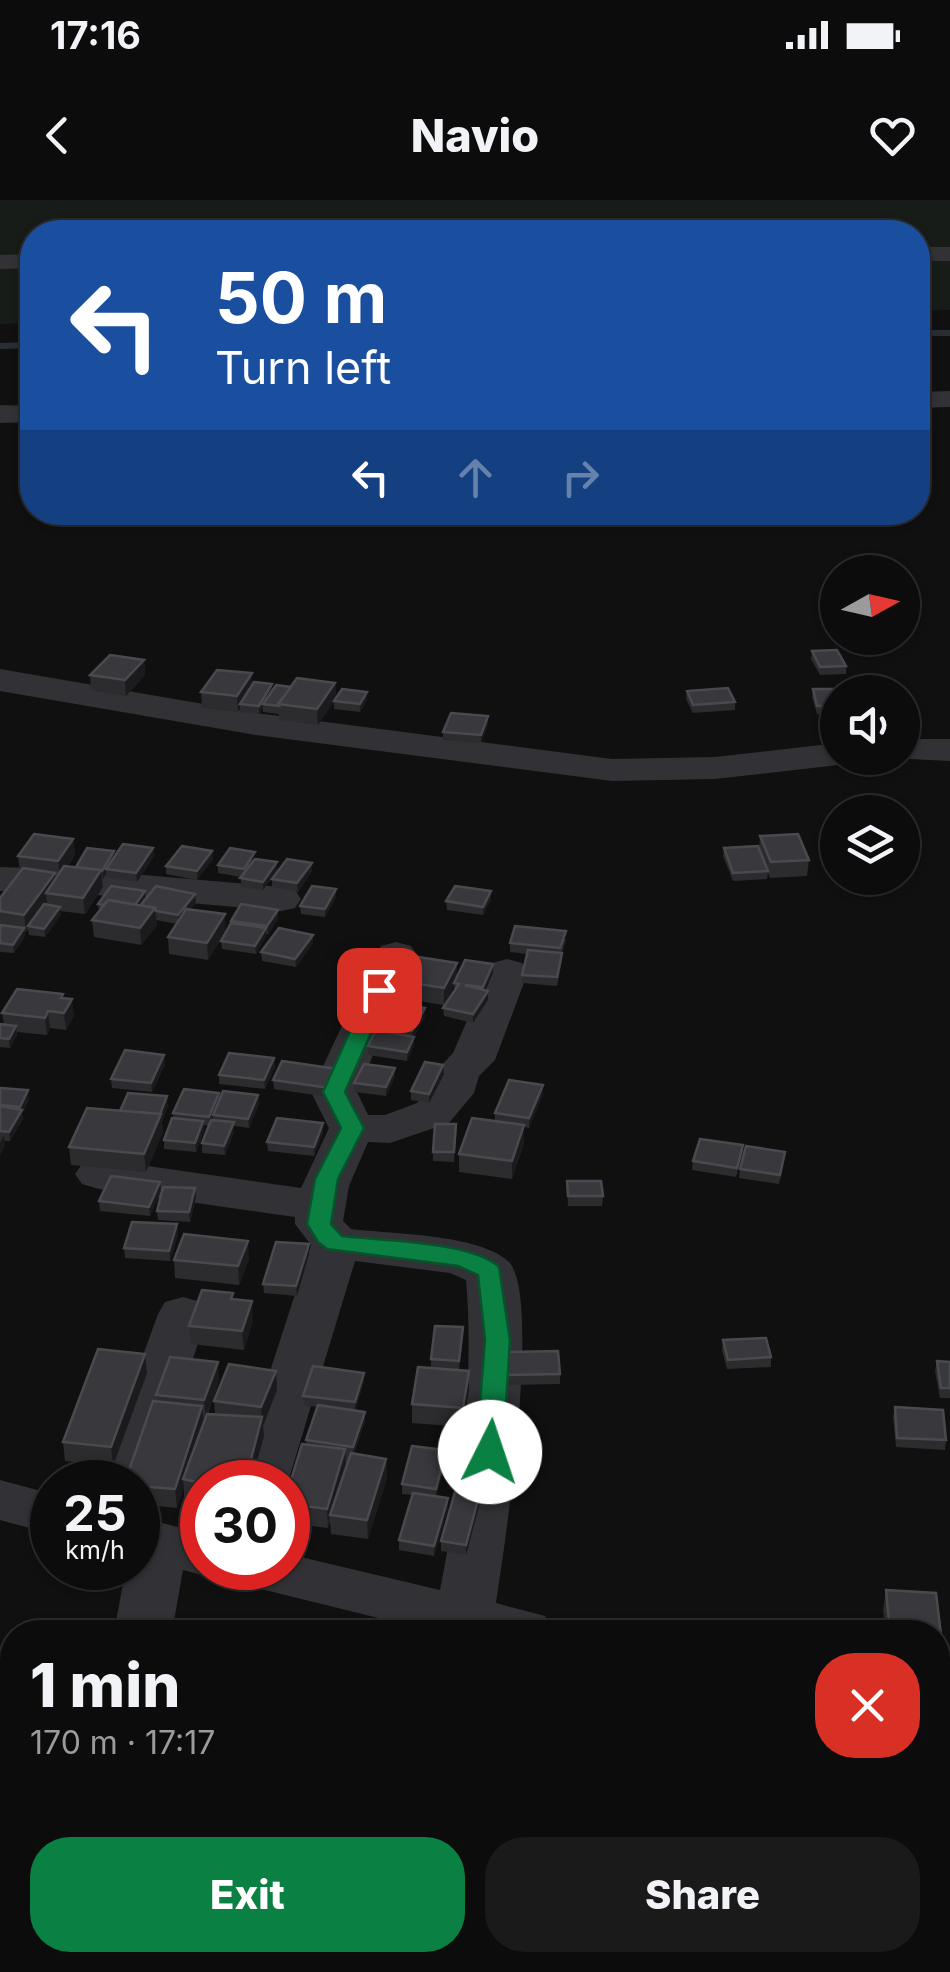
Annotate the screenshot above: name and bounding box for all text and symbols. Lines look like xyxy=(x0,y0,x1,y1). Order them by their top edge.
text: 17:16 xyxy=(50,12,141,58)
icon: back xyxy=(30,108,85,163)
text: Navio xyxy=(411,108,539,163)
icon: heart xyxy=(865,108,920,163)
text: 50 m xyxy=(215,255,387,340)
icon: left xyxy=(50,260,180,390)
text: Turn left xyxy=(215,340,391,395)
icon: left xyxy=(343,450,398,505)
icon: ahead xyxy=(448,450,503,505)
icon: right xyxy=(553,450,608,505)
north arrow xyxy=(820,555,920,655)
map controls xyxy=(820,555,920,895)
button: sound xyxy=(820,675,920,775)
button: layers xyxy=(820,795,920,895)
pin xyxy=(337,948,422,1033)
icon: arrive xyxy=(352,963,407,1018)
position arrow xyxy=(438,1400,542,1504)
speed limit sign: 30 xyxy=(180,1460,310,1590)
text: 25 xyxy=(63,1483,127,1543)
text: km/h xyxy=(65,1535,125,1565)
text: 1 min xyxy=(30,1649,180,1721)
button: close xyxy=(815,1653,920,1758)
text: 170 m · 17:17 xyxy=(30,1723,215,1762)
button: Exit xyxy=(30,1837,465,1952)
button: Share xyxy=(485,1837,920,1952)

